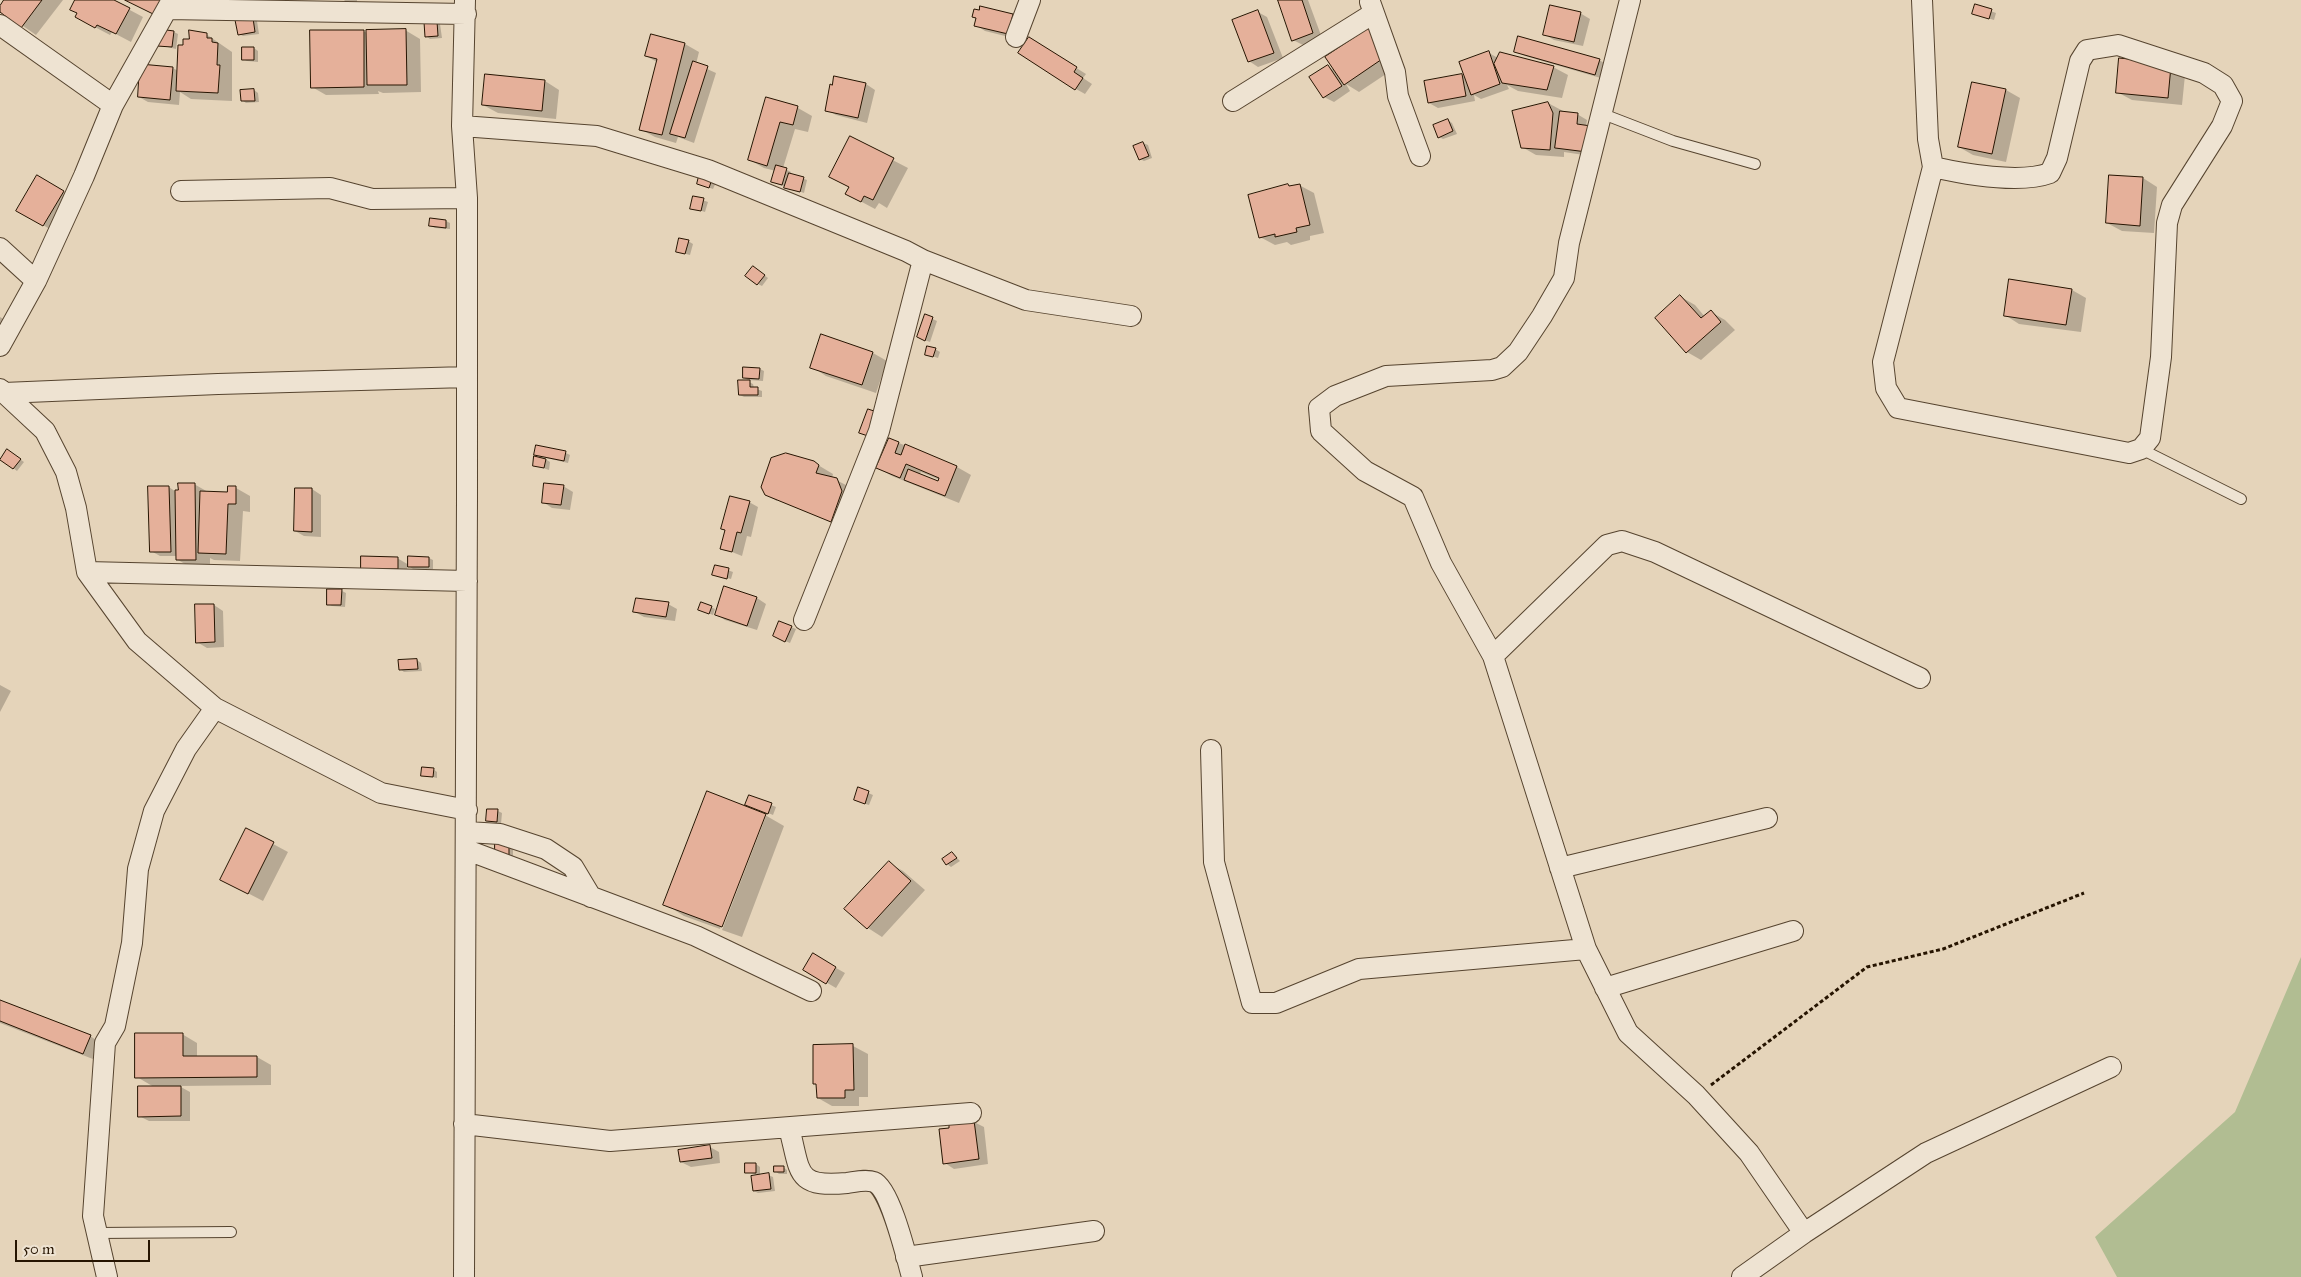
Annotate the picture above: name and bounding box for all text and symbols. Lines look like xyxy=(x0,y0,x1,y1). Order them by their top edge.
scale bar xyxy=(18,1230,152,1262)
text: 50 m xyxy=(23,1240,55,1258)

